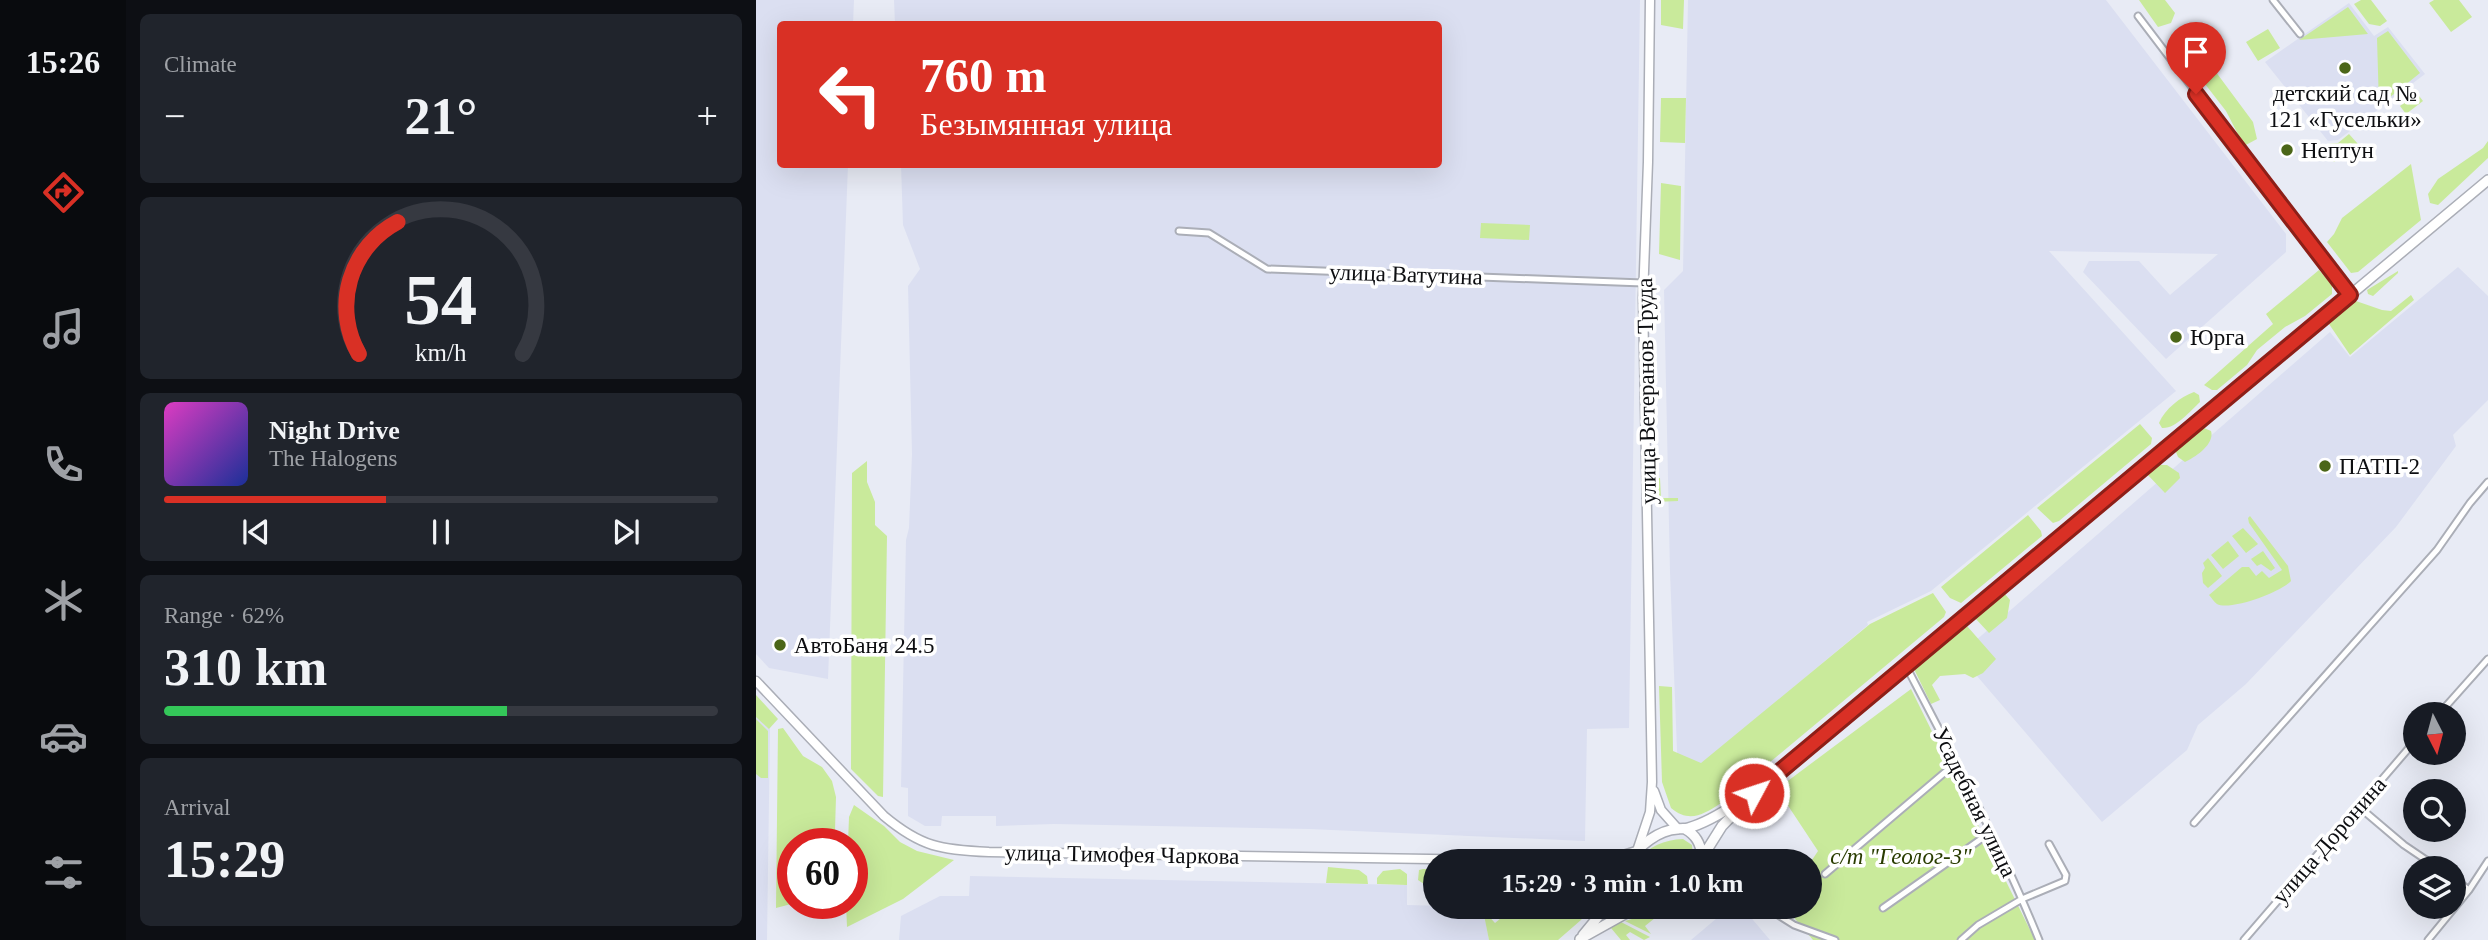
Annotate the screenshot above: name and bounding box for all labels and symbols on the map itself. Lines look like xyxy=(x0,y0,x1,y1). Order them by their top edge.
pin xyxy=(2166,22,2226,94)
marker: детский сад № 121 «Гусельки» xyxy=(2337,60,2353,76)
place label: детский сад № 121 «Гусельки» xyxy=(2268,81,2422,132)
place label: Нептун xyxy=(2301,138,2374,163)
marker: Нептун xyxy=(2279,142,2295,158)
street label: улица Ватутина xyxy=(1329,259,1483,290)
street label: улица Ветеранов Труда xyxy=(1632,277,1661,505)
place label: Юрга xyxy=(2190,325,2245,350)
marker: Юрга xyxy=(2168,329,2184,345)
place label: ПАТП-2 xyxy=(2339,454,2420,479)
marker: ПАТП-2 xyxy=(2317,458,2333,474)
place label: АвтоБаня 24.5 xyxy=(794,633,934,658)
marker: АвтоБаня 24.5 xyxy=(772,637,788,653)
north arrow xyxy=(2403,702,2466,765)
street label: Усадебная улица xyxy=(1927,723,2022,881)
position arrow xyxy=(1717,756,1791,830)
street label: улица Доронина xyxy=(2267,772,2391,909)
speed limit sign: 60 xyxy=(777,828,868,919)
street label: улица Тимофея Чаркова xyxy=(1004,840,1240,869)
park label: с/т "Геолог-3" xyxy=(1830,844,1972,869)

